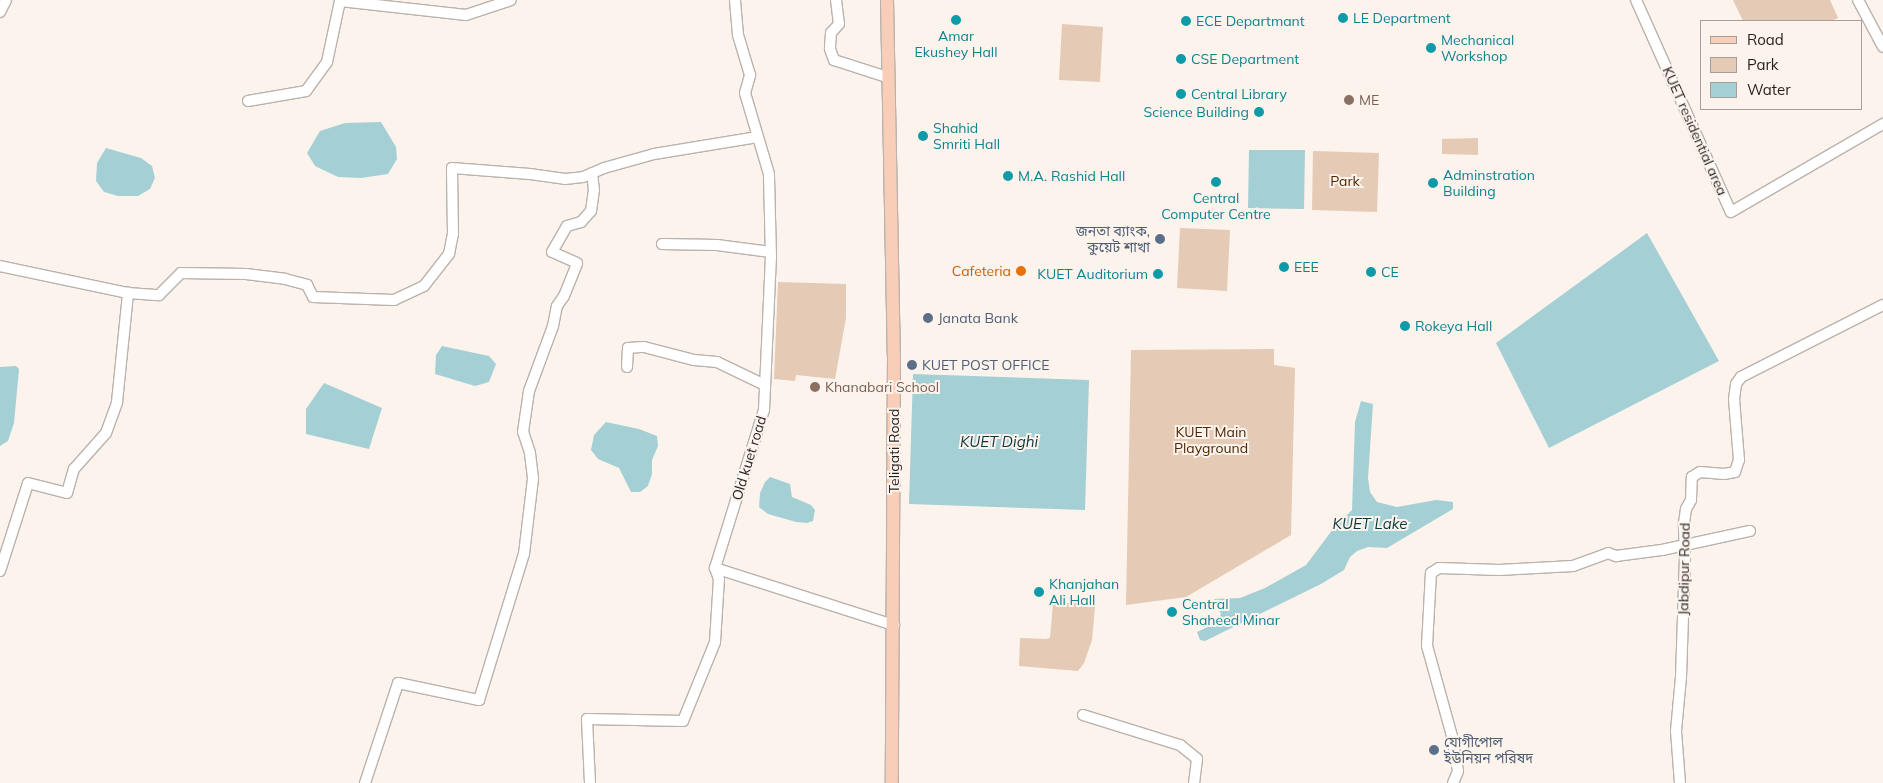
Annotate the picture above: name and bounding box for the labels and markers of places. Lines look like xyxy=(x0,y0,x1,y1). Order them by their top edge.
place label: LE Department xyxy=(1353,10,1451,26)
marker: LE Department xyxy=(1337,12,1349,24)
place label: ECE Departmant xyxy=(1196,13,1305,29)
marker: Amar Ekushey Hall xyxy=(950,14,962,26)
marker: ECE Departmant xyxy=(1180,15,1192,27)
place label: Amar Ekushey Hall xyxy=(914,28,998,60)
place label: Mechanical Workshop xyxy=(1441,32,1514,64)
marker: Mechanical Workshop xyxy=(1425,42,1437,54)
place label: CSE Department xyxy=(1191,51,1299,67)
marker: CSE Department xyxy=(1175,53,1187,65)
place label: Central Library xyxy=(1191,86,1287,102)
marker: Central Library xyxy=(1175,88,1187,100)
place label: ME xyxy=(1359,92,1379,108)
marker: ME xyxy=(1343,94,1355,106)
place label: Science Building xyxy=(1143,104,1249,120)
marker: Science Building xyxy=(1253,106,1265,118)
place label: Shahid Smriti Hall xyxy=(933,120,1000,152)
marker: Shahid Smriti Hall xyxy=(917,130,929,142)
place label: Adminstration Building xyxy=(1443,167,1535,200)
place label: M.A. Rashid Hall xyxy=(1018,168,1125,184)
marker: M.A. Rashid Hall xyxy=(1002,170,1014,182)
marker: Central Computer Centre xyxy=(1210,176,1222,188)
marker: Adminstration Building xyxy=(1427,177,1439,189)
place label: Central Computer Centre xyxy=(1161,190,1271,222)
place label: জনতা ব্যাংক, কুয়েট শাখা xyxy=(1076,223,1150,256)
marker: জনতা ব্যাংক, কুয়েট শাখা xyxy=(1154,233,1166,245)
place label: EEE xyxy=(1294,259,1319,275)
marker: EEE xyxy=(1278,261,1290,273)
place label: Cafeteria xyxy=(952,263,1011,279)
place label: CE xyxy=(1381,264,1399,280)
marker: Cafeteria xyxy=(1015,265,1027,277)
place label: KUET Auditorium xyxy=(1037,266,1148,282)
marker: CE xyxy=(1365,266,1377,278)
marker: KUET Auditorium xyxy=(1152,268,1164,280)
place label: Janata Bank xyxy=(938,310,1018,326)
marker: Janata Bank xyxy=(922,312,934,324)
place label: Rokeya Hall xyxy=(1415,318,1492,334)
marker: Rokeya Hall xyxy=(1399,320,1411,332)
place label: KUET POST OFFICE xyxy=(922,357,1050,373)
marker: KUET POST OFFICE xyxy=(906,359,918,371)
place label: Khanabari School xyxy=(825,379,939,395)
marker: Khanabari School xyxy=(809,381,821,393)
place label: Khanjahan Ali Hall xyxy=(1049,576,1119,608)
marker: Khanjahan Ali Hall xyxy=(1033,586,1045,598)
place label: Central Shaheed Minar xyxy=(1182,596,1280,628)
marker: Central Shaheed Minar xyxy=(1166,606,1178,618)
place label: যোগীপোল ইউনিয়ন পরিষদ xyxy=(1444,734,1533,766)
marker: যোগীপোল ইউনিয়ন পরিষদ xyxy=(1428,744,1440,756)

